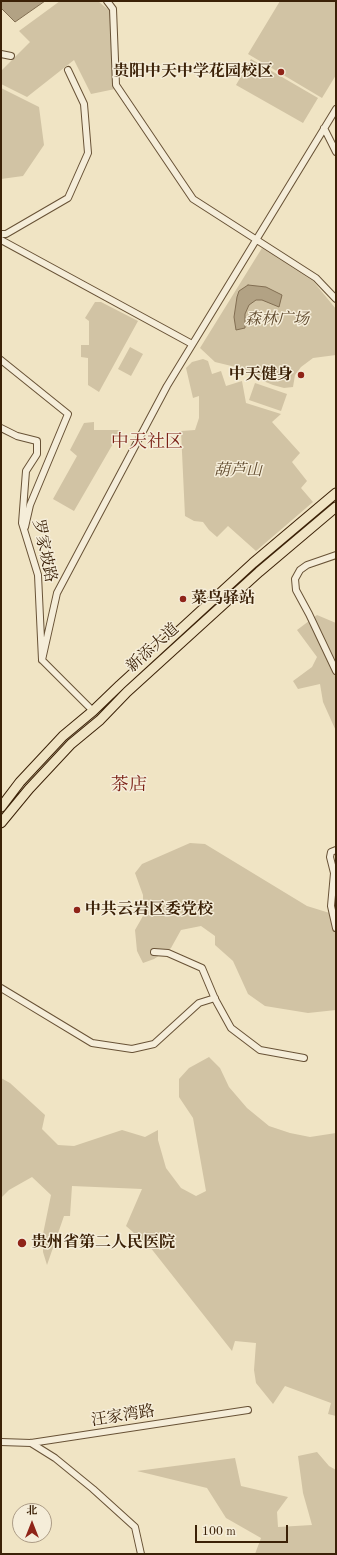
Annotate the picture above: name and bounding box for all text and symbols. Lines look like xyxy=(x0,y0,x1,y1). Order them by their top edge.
place label: 贵阳中天中学花园校区 xyxy=(113,62,273,82)
marker: 贵阳中天中学花园校区 xyxy=(276,67,286,77)
park label: 森林广场 xyxy=(245,310,309,330)
place label: 中天健身 xyxy=(229,365,293,385)
marker: 中天健身 xyxy=(296,370,306,380)
district label: 中天社区 xyxy=(111,431,183,453)
park label: 葫芦山 xyxy=(214,461,262,481)
street label: 罗家坡路 xyxy=(28,518,60,584)
place label: 菜鸟驿站 xyxy=(191,589,255,609)
marker: 菜鸟驿站 xyxy=(178,594,188,604)
street label: 新添大道 xyxy=(123,619,183,677)
district label: 茶店 xyxy=(111,774,147,796)
place label: 中共云岩区委党校 xyxy=(85,900,213,920)
marker: 中共云岩区委党校 xyxy=(72,905,82,915)
place label: 贵州省第二人民医院 xyxy=(31,1233,175,1253)
marker: 贵州省第二人民医院 xyxy=(16,1237,28,1249)
street label: 汪家湾路 xyxy=(90,1402,156,1430)
north arrow xyxy=(12,1503,52,1543)
text: 北 xyxy=(27,1506,38,1517)
scale bar xyxy=(197,1517,290,1543)
text: 100 m xyxy=(202,1526,236,1538)

